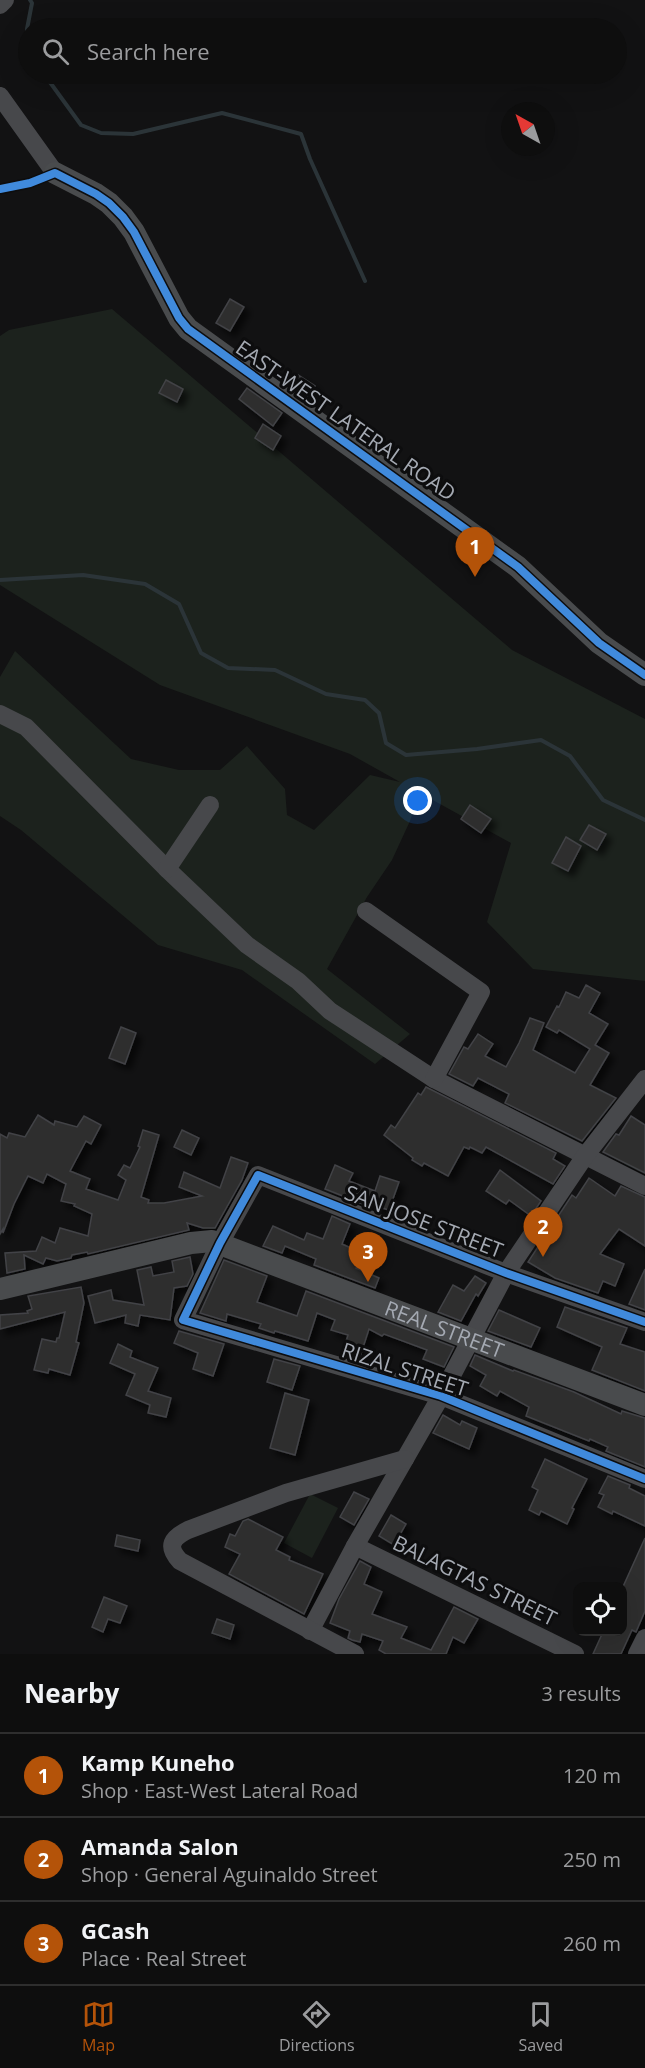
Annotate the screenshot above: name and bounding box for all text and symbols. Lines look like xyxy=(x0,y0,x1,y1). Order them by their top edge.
search box xyxy=(18,18,627,84)
icon: search xyxy=(39,35,72,68)
text: Search here xyxy=(87,36,210,66)
north arrow xyxy=(501,102,555,156)
street label: EAST-WEST LATERAL ROAD xyxy=(231,333,461,507)
pin: 1 xyxy=(456,528,494,577)
your location xyxy=(403,786,432,815)
street label: SAN JOSE STREET xyxy=(341,1178,508,1264)
pin: 2 xyxy=(524,1208,562,1257)
pin: 3 xyxy=(348,1232,388,1282)
street label: REAL STREET xyxy=(381,1294,508,1364)
street label: RIZAL STREET xyxy=(338,1335,472,1403)
street label: BALAGTAS STREET xyxy=(388,1528,562,1632)
map controls xyxy=(573,1582,627,1636)
button: locate xyxy=(573,1582,627,1636)
text: Nearby xyxy=(24,1675,119,1711)
text: 3 results xyxy=(541,1680,621,1707)
text: Kamp Kuneho xyxy=(81,1747,235,1777)
text: 1 xyxy=(38,1762,49,1789)
text: 120 m xyxy=(563,1762,621,1789)
text: Shop · East-West Lateral Road xyxy=(81,1777,358,1804)
text: Amanda Salon xyxy=(81,1831,239,1861)
text: 2 xyxy=(38,1846,49,1873)
text: 250 m xyxy=(563,1846,621,1873)
text: Shop · General Aguinaldo Street xyxy=(81,1861,378,1888)
text: GCash xyxy=(81,1915,150,1945)
text: 3 xyxy=(38,1930,49,1957)
text: 260 m xyxy=(563,1930,621,1957)
text: Place · Real Street xyxy=(81,1945,246,1972)
tab: Map xyxy=(82,1998,115,2056)
tab: Directions xyxy=(279,1998,355,2056)
tab: Saved xyxy=(519,1998,563,2056)

